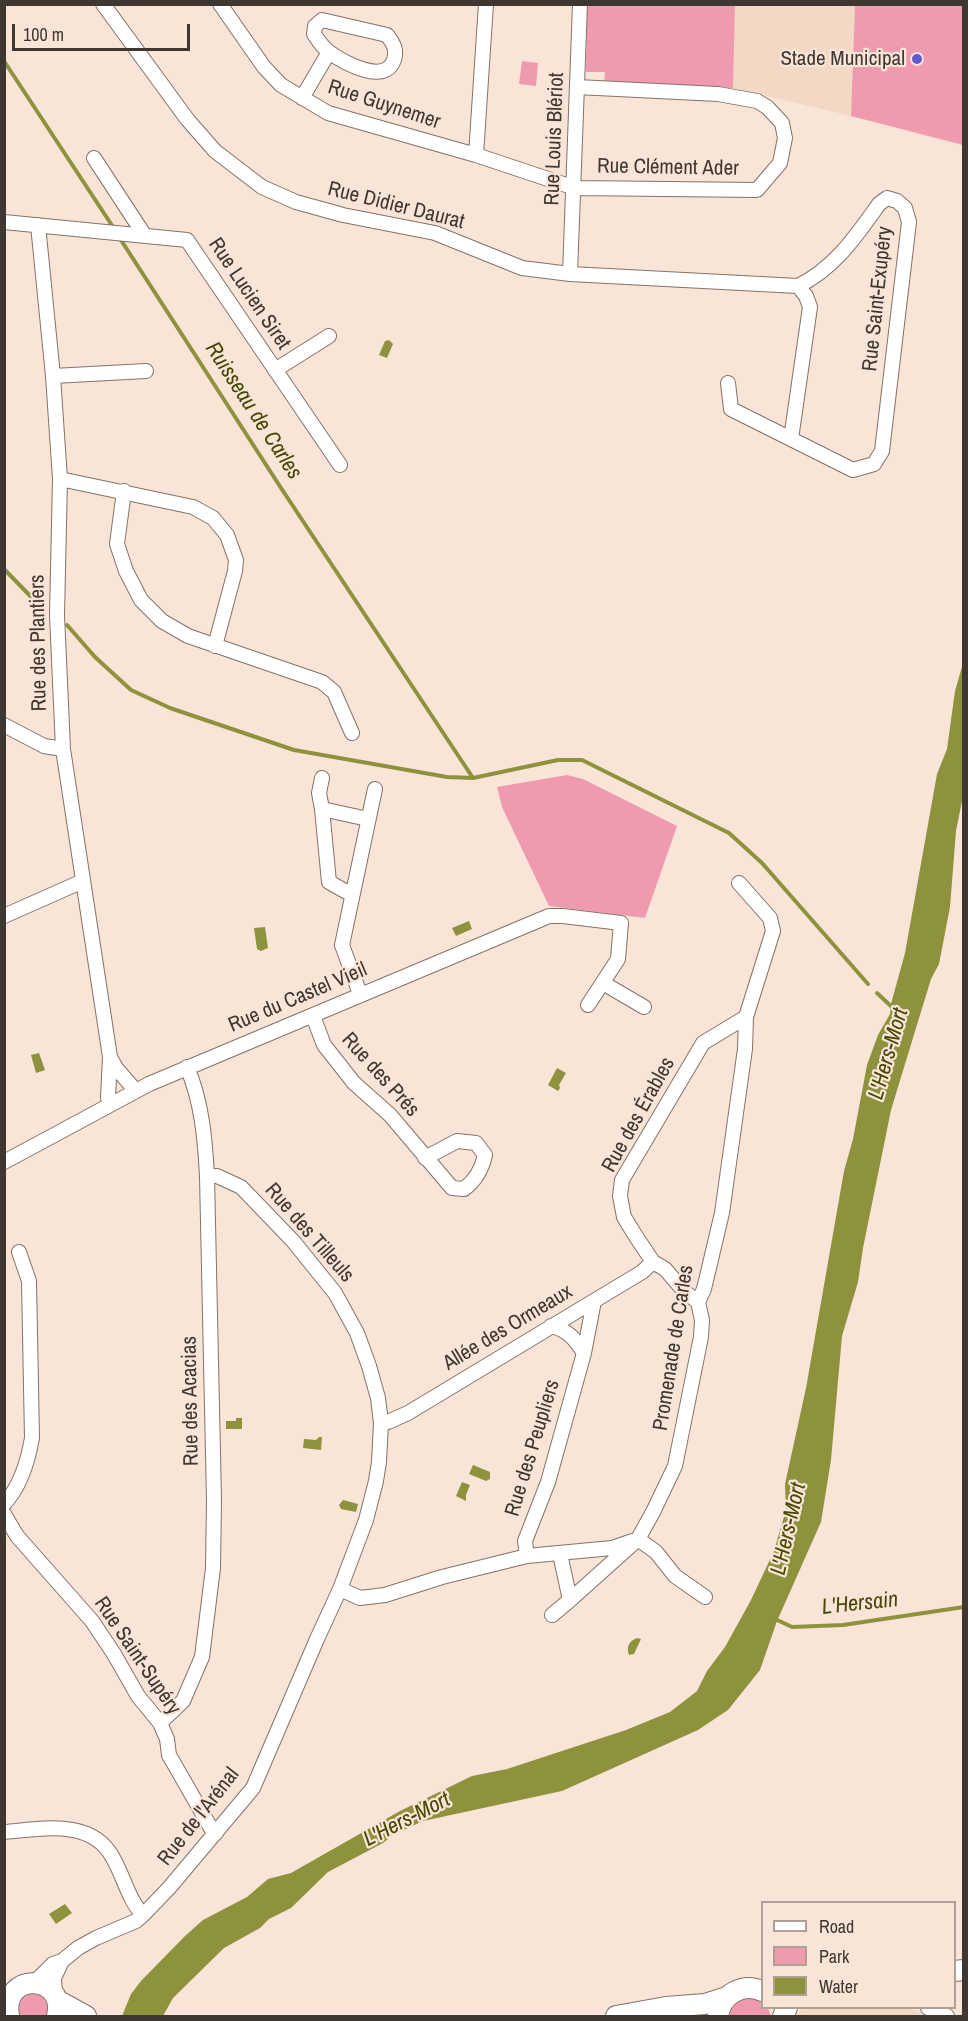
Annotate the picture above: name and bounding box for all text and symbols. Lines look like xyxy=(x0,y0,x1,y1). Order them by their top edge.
scale bar xyxy=(15,12,194,50)
text: 100 m xyxy=(23,22,64,47)
place label: Stade Municipal xyxy=(781,46,905,72)
marker: Stade Municipal xyxy=(910,52,924,66)
street label: Rue Louis Blériot xyxy=(540,72,570,206)
street label: Rue Guynemer xyxy=(325,75,443,135)
street label: Rue Clément Ader xyxy=(597,154,739,182)
street label: Rue Didier Daurat xyxy=(325,177,467,235)
street label: Rue Saint-Exupéry xyxy=(858,225,898,373)
street label: Rue Lucien Siret xyxy=(202,233,296,355)
water label: Ruisseau de Carles xyxy=(199,337,307,485)
street label: Rue des Plantiers xyxy=(25,574,53,712)
street label: Rue du Castel Vieil xyxy=(225,957,371,1039)
water label: L'Hers-Mort xyxy=(863,1005,915,1103)
street label: Rue des Prés xyxy=(336,1028,424,1122)
street label: Rue des Érables xyxy=(597,1053,681,1177)
street label: Rue des Tilleuls xyxy=(259,1178,359,1288)
street label: Promenade de Carles xyxy=(648,1263,700,1433)
street label: Allée des Ormeaux xyxy=(439,1279,577,1377)
street label: Rue des Acacias xyxy=(177,1336,205,1466)
street label: Rue des Peupliers xyxy=(500,1377,566,1519)
water label: L'Hers-Mort xyxy=(766,1480,812,1578)
water label: L'Hersain xyxy=(821,1587,899,1621)
street label: Rue Saint-Supéry xyxy=(88,1592,186,1720)
street label: Rue de l'Arénal xyxy=(153,1763,245,1871)
water label: L'Hers-Mort xyxy=(359,1787,455,1853)
legend xyxy=(761,1901,956,2009)
text: Road xyxy=(819,1914,854,1939)
text: Park xyxy=(819,1944,849,1969)
text: Water xyxy=(819,1974,858,1999)

